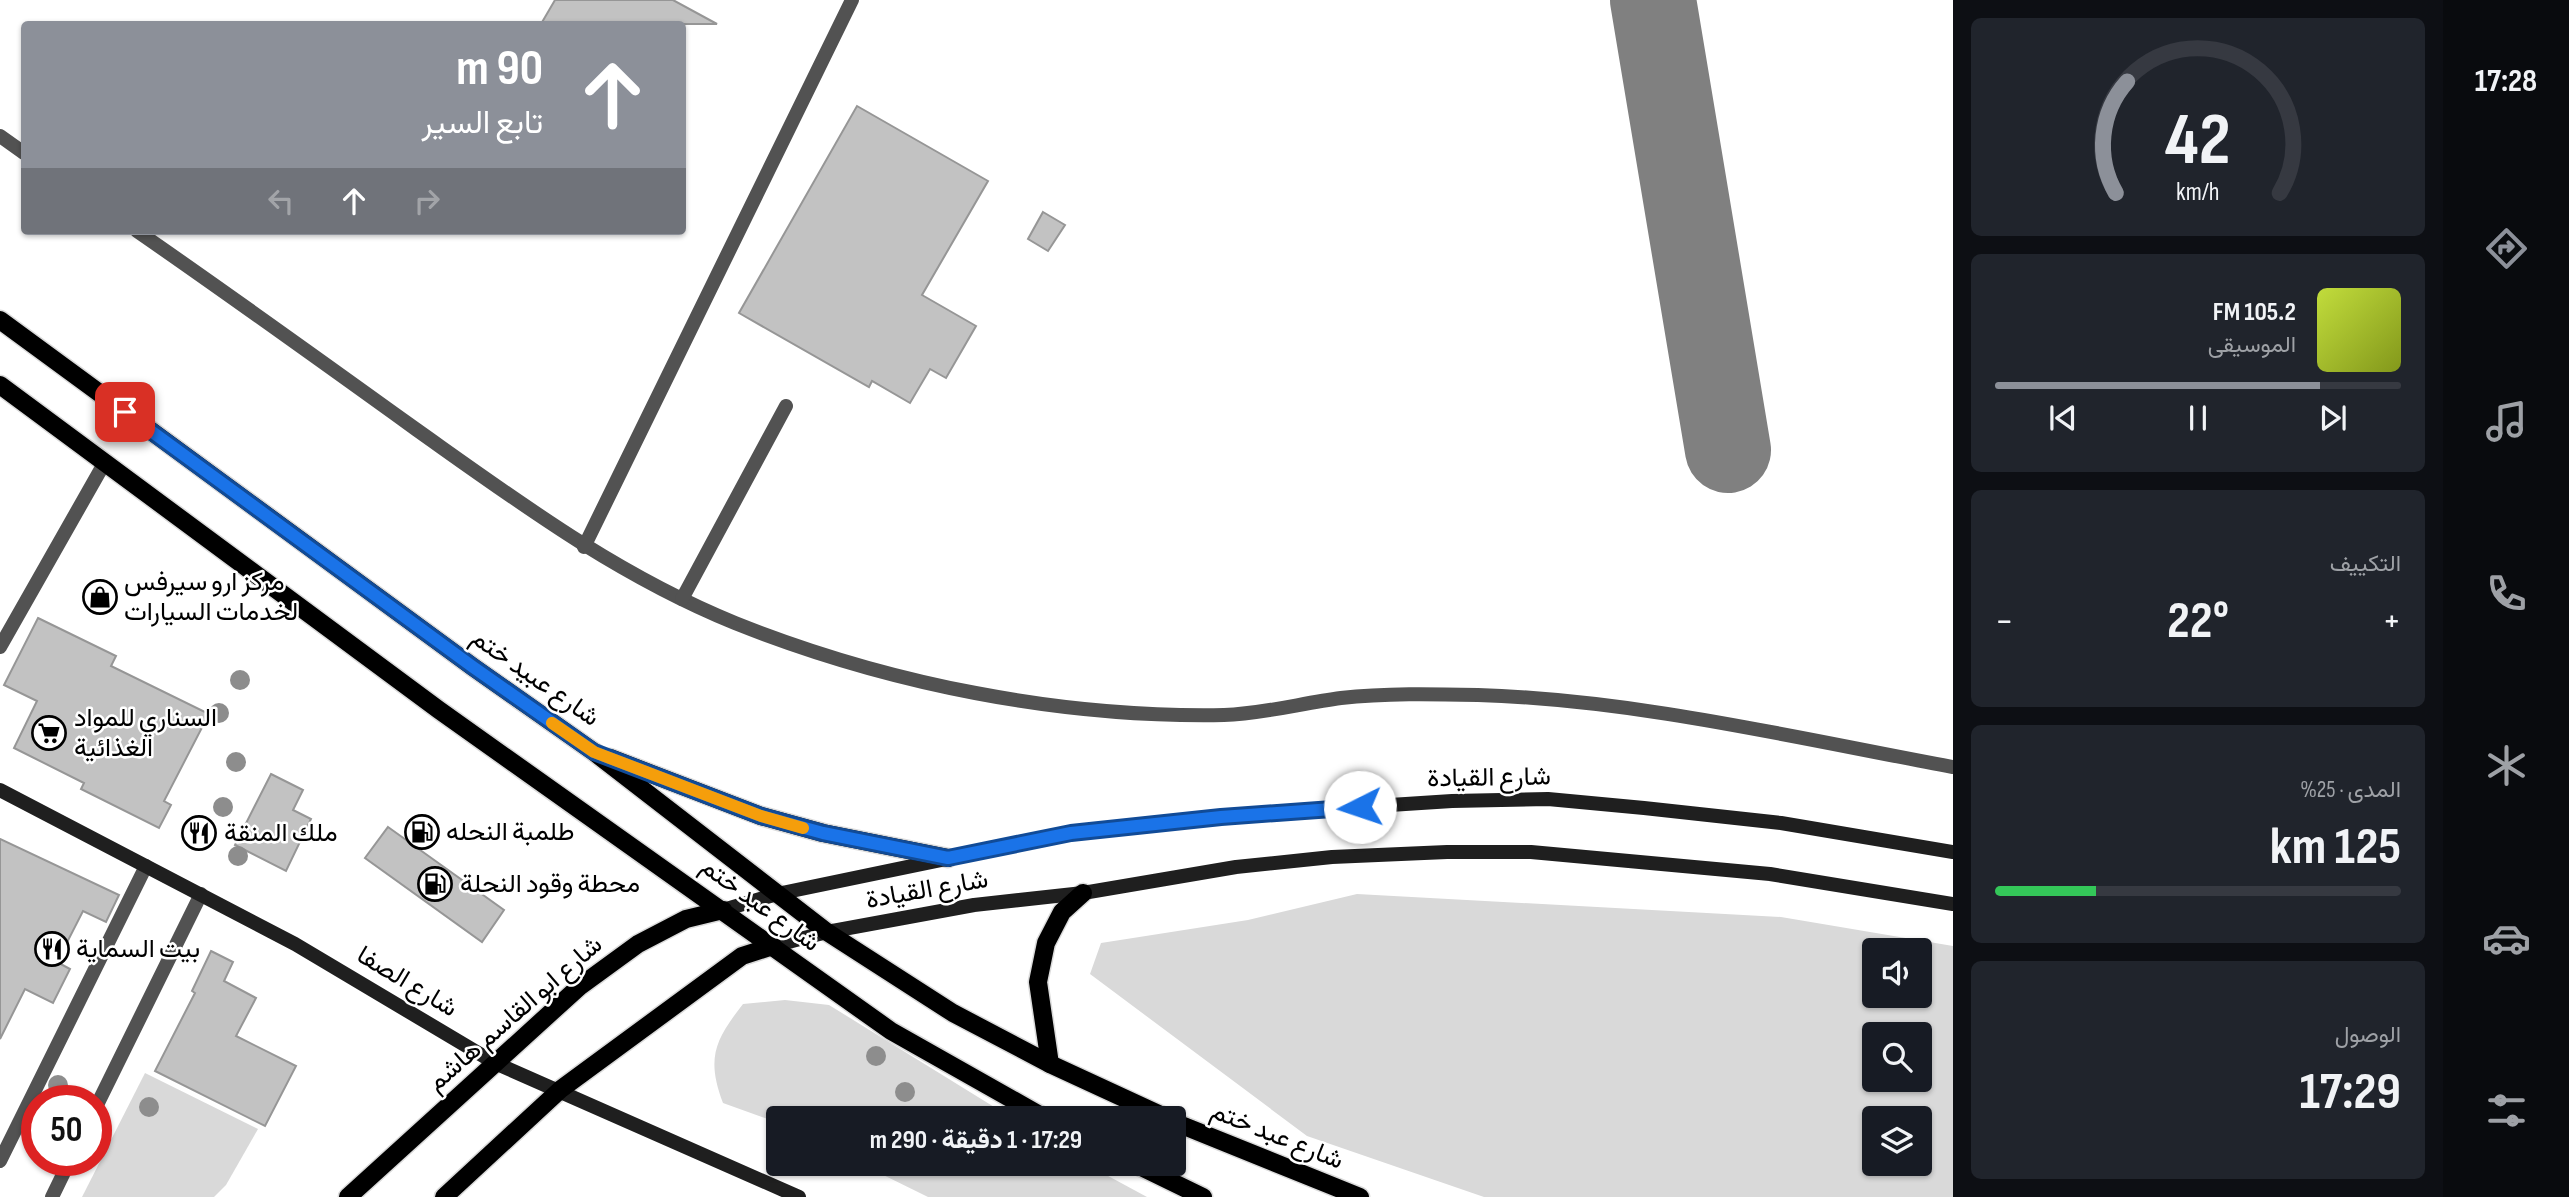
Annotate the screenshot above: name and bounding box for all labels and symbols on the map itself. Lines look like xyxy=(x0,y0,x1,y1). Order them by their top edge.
pin xyxy=(95,382,155,442)
place label: مركز ارو سيرفس لخدمات السيارات xyxy=(124,567,298,628)
shop icon: مركز ارو سيرفس لخدمات السيارات xyxy=(81,578,119,616)
street label: شارع عبيد ختم xyxy=(464,622,605,734)
place label: السناري للمواد الغذائية xyxy=(74,703,217,764)
supermarket icon: السناري للمواد الغذائية xyxy=(30,714,68,752)
street label: شارع القيادة xyxy=(1427,761,1551,796)
position arrow xyxy=(1323,770,1397,844)
fuel station icon: طلمبة النحله xyxy=(403,813,441,851)
restaurant icon: ملك المنقة xyxy=(180,814,218,852)
place label: طلمبة النحله xyxy=(446,817,575,848)
place label: ملك المنقة xyxy=(224,818,338,849)
street label: شارع عبد ختم xyxy=(694,851,826,960)
street label: شارع القيادة xyxy=(863,864,991,917)
fuel station icon: محطة وقود النحلة xyxy=(416,865,454,903)
place label: محطة وقود النحلة xyxy=(460,869,640,900)
street label: شارع ابو القاسم هاشم xyxy=(421,929,610,1099)
restaurant icon: بيت السماية xyxy=(33,930,71,968)
place label: بيت السماية xyxy=(76,934,200,965)
street label: شارع الصفا xyxy=(350,940,463,1025)
speed limit sign: 50 xyxy=(21,1085,112,1176)
street label: شارع عبد ختم xyxy=(1206,1095,1348,1178)

